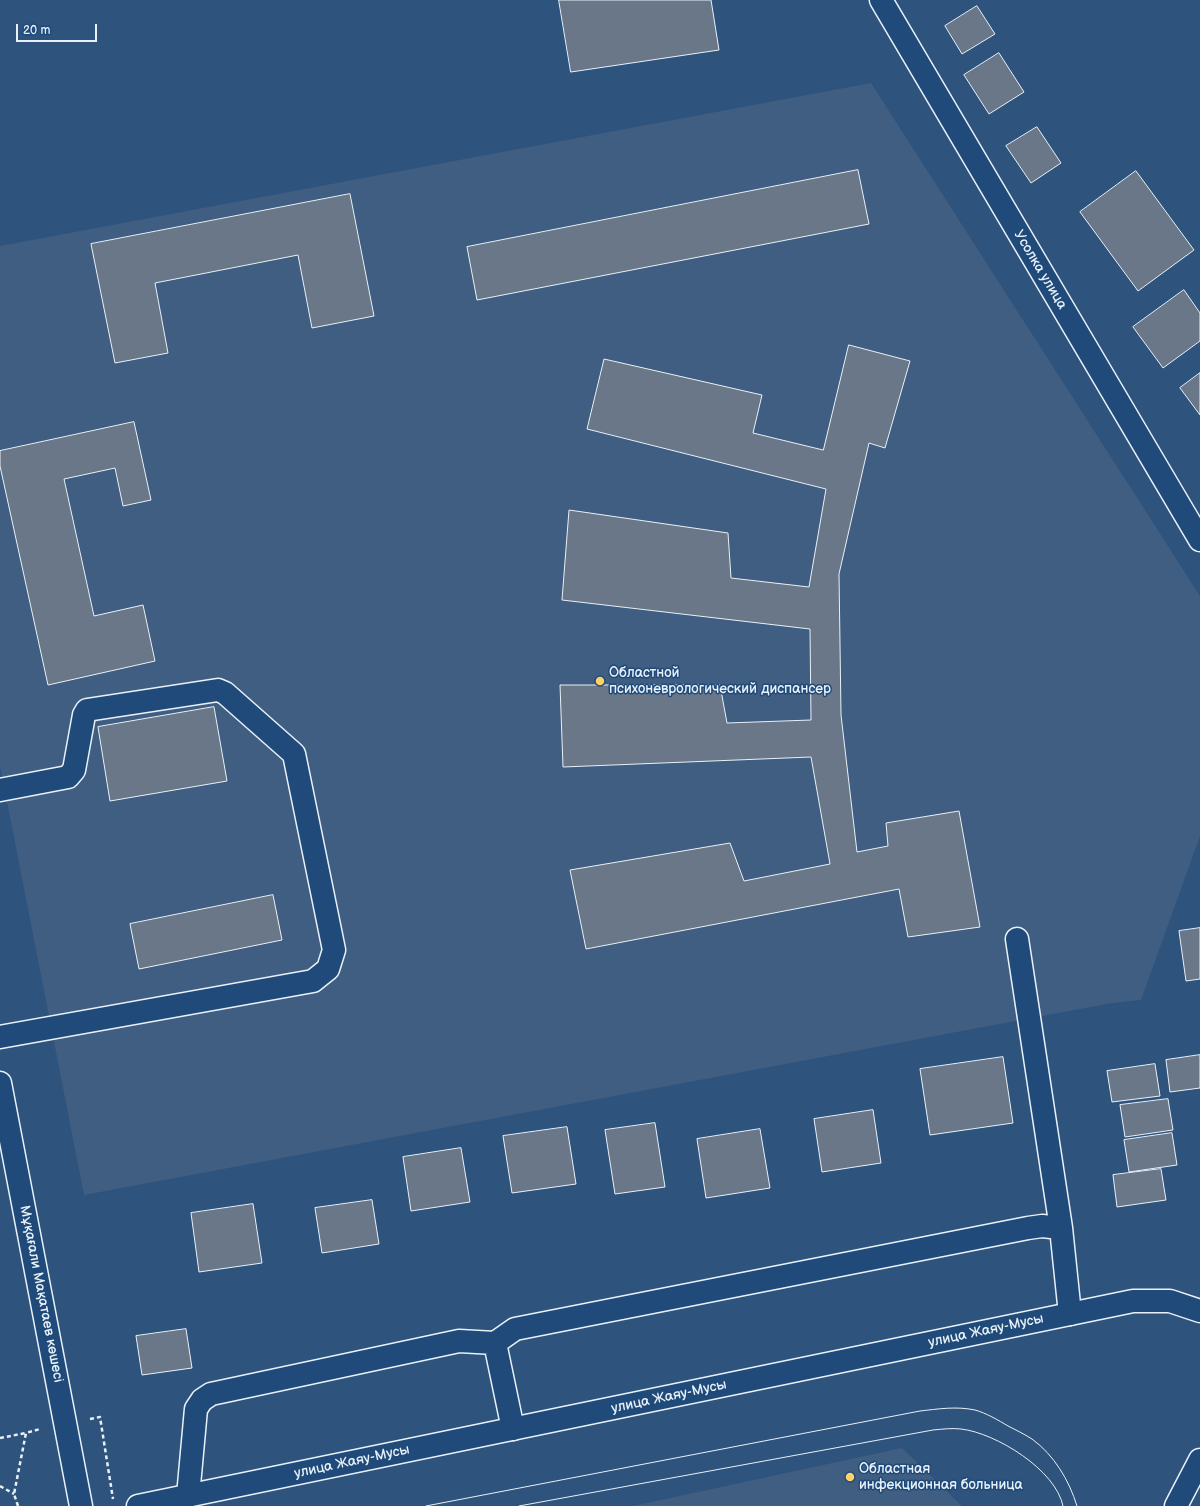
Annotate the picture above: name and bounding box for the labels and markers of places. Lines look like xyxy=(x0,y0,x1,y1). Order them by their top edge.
place label: Областной психоневрологический диспансер xyxy=(609,665,831,698)
marker: Областной психоневрологический диспансер xyxy=(594,675,606,687)
place label: Областная инфекционная больница xyxy=(859,1461,1023,1494)
marker: Областная инфекционная больница xyxy=(844,1471,856,1483)

